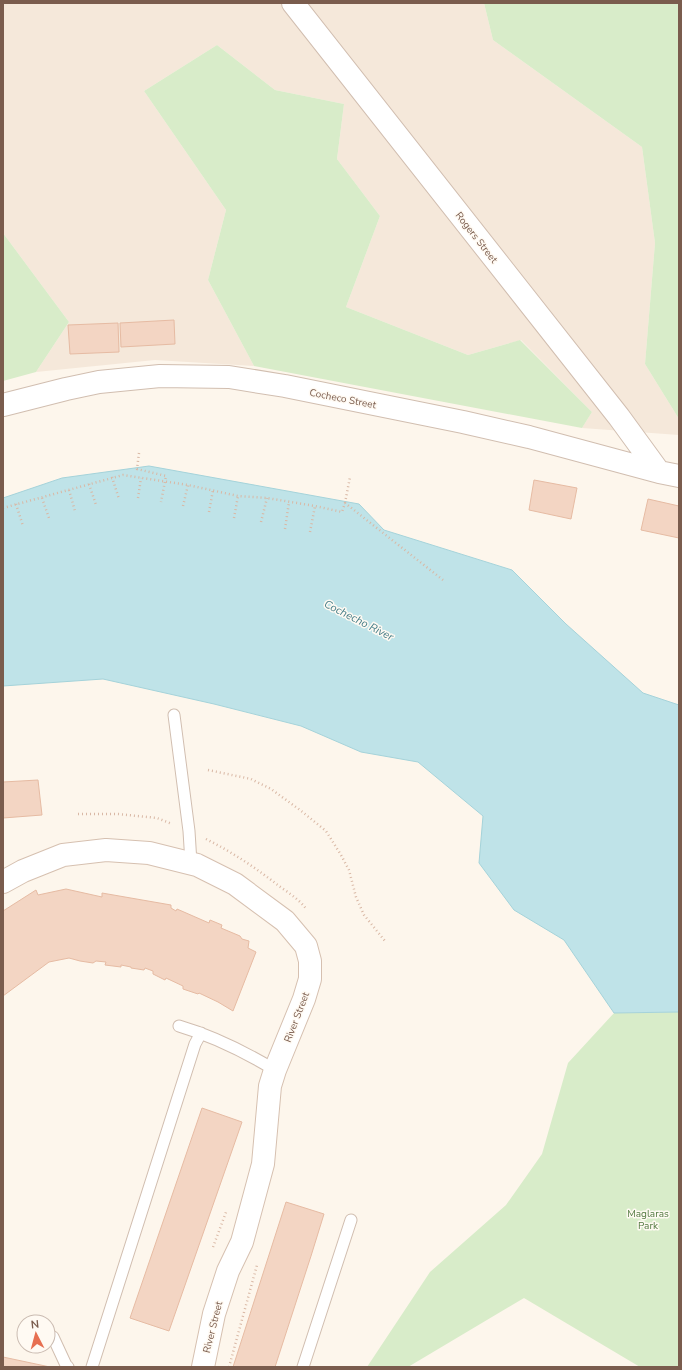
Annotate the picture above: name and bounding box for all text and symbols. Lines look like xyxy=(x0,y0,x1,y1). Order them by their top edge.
street label: Rogers Street xyxy=(452,209,501,267)
street label: Cocheco Street xyxy=(308,386,378,412)
water label: Cochecho River xyxy=(322,597,397,645)
street label: River Street xyxy=(281,990,313,1045)
park label: Maglaras Park xyxy=(627,1207,669,1233)
street label: River Street xyxy=(200,1299,226,1355)
north arrow xyxy=(16,1314,56,1354)
text: N xyxy=(30,1317,40,1332)

